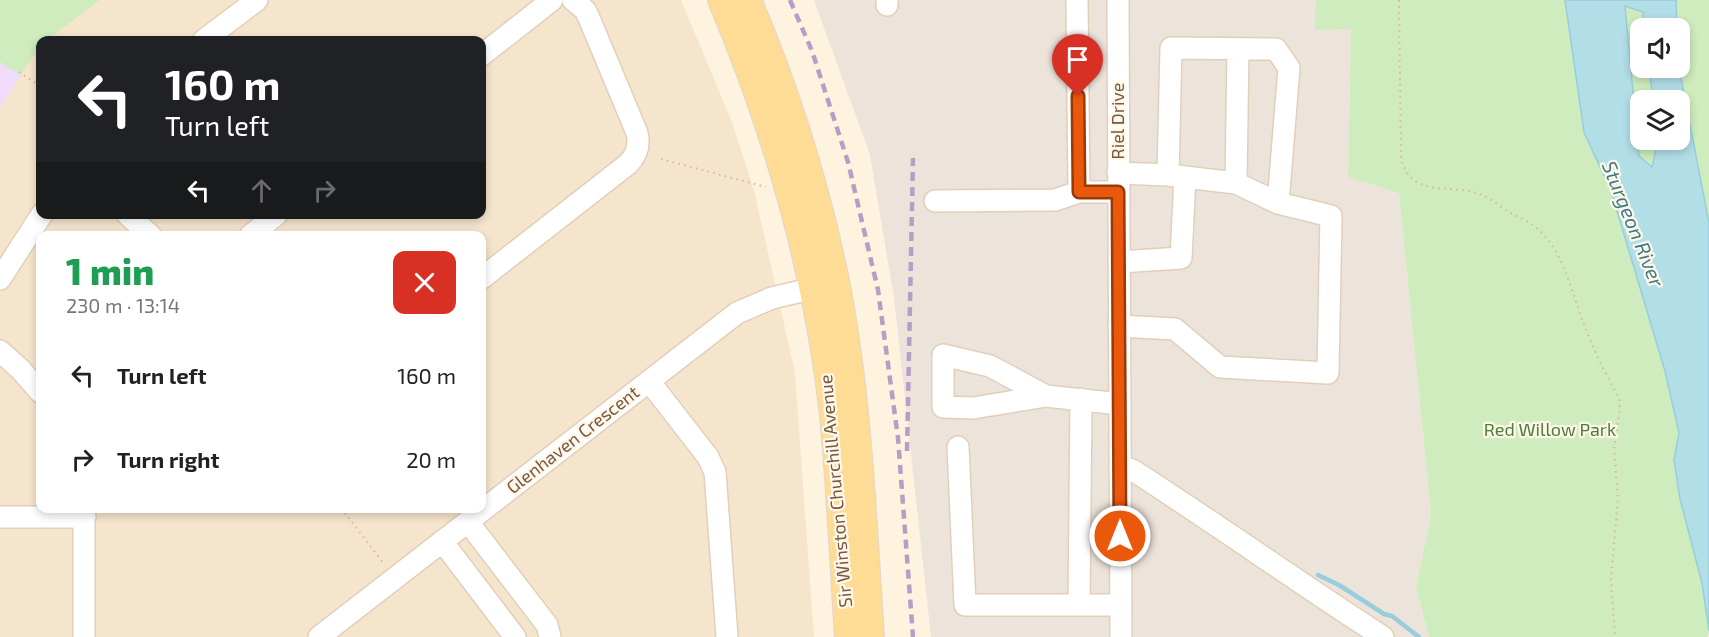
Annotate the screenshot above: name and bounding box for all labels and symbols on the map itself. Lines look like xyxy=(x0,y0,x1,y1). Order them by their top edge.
pin xyxy=(1052,34,1103,96)
street label: Riel Drive xyxy=(1106,83,1128,159)
water label: Sturgeon River xyxy=(1598,157,1671,291)
street label: Sir Winston Churchill Avenue xyxy=(814,374,856,608)
street label: Glenhaven Crescent xyxy=(502,380,643,498)
park label: Red Willow Park xyxy=(1484,418,1616,440)
position arrow xyxy=(1088,504,1152,568)

